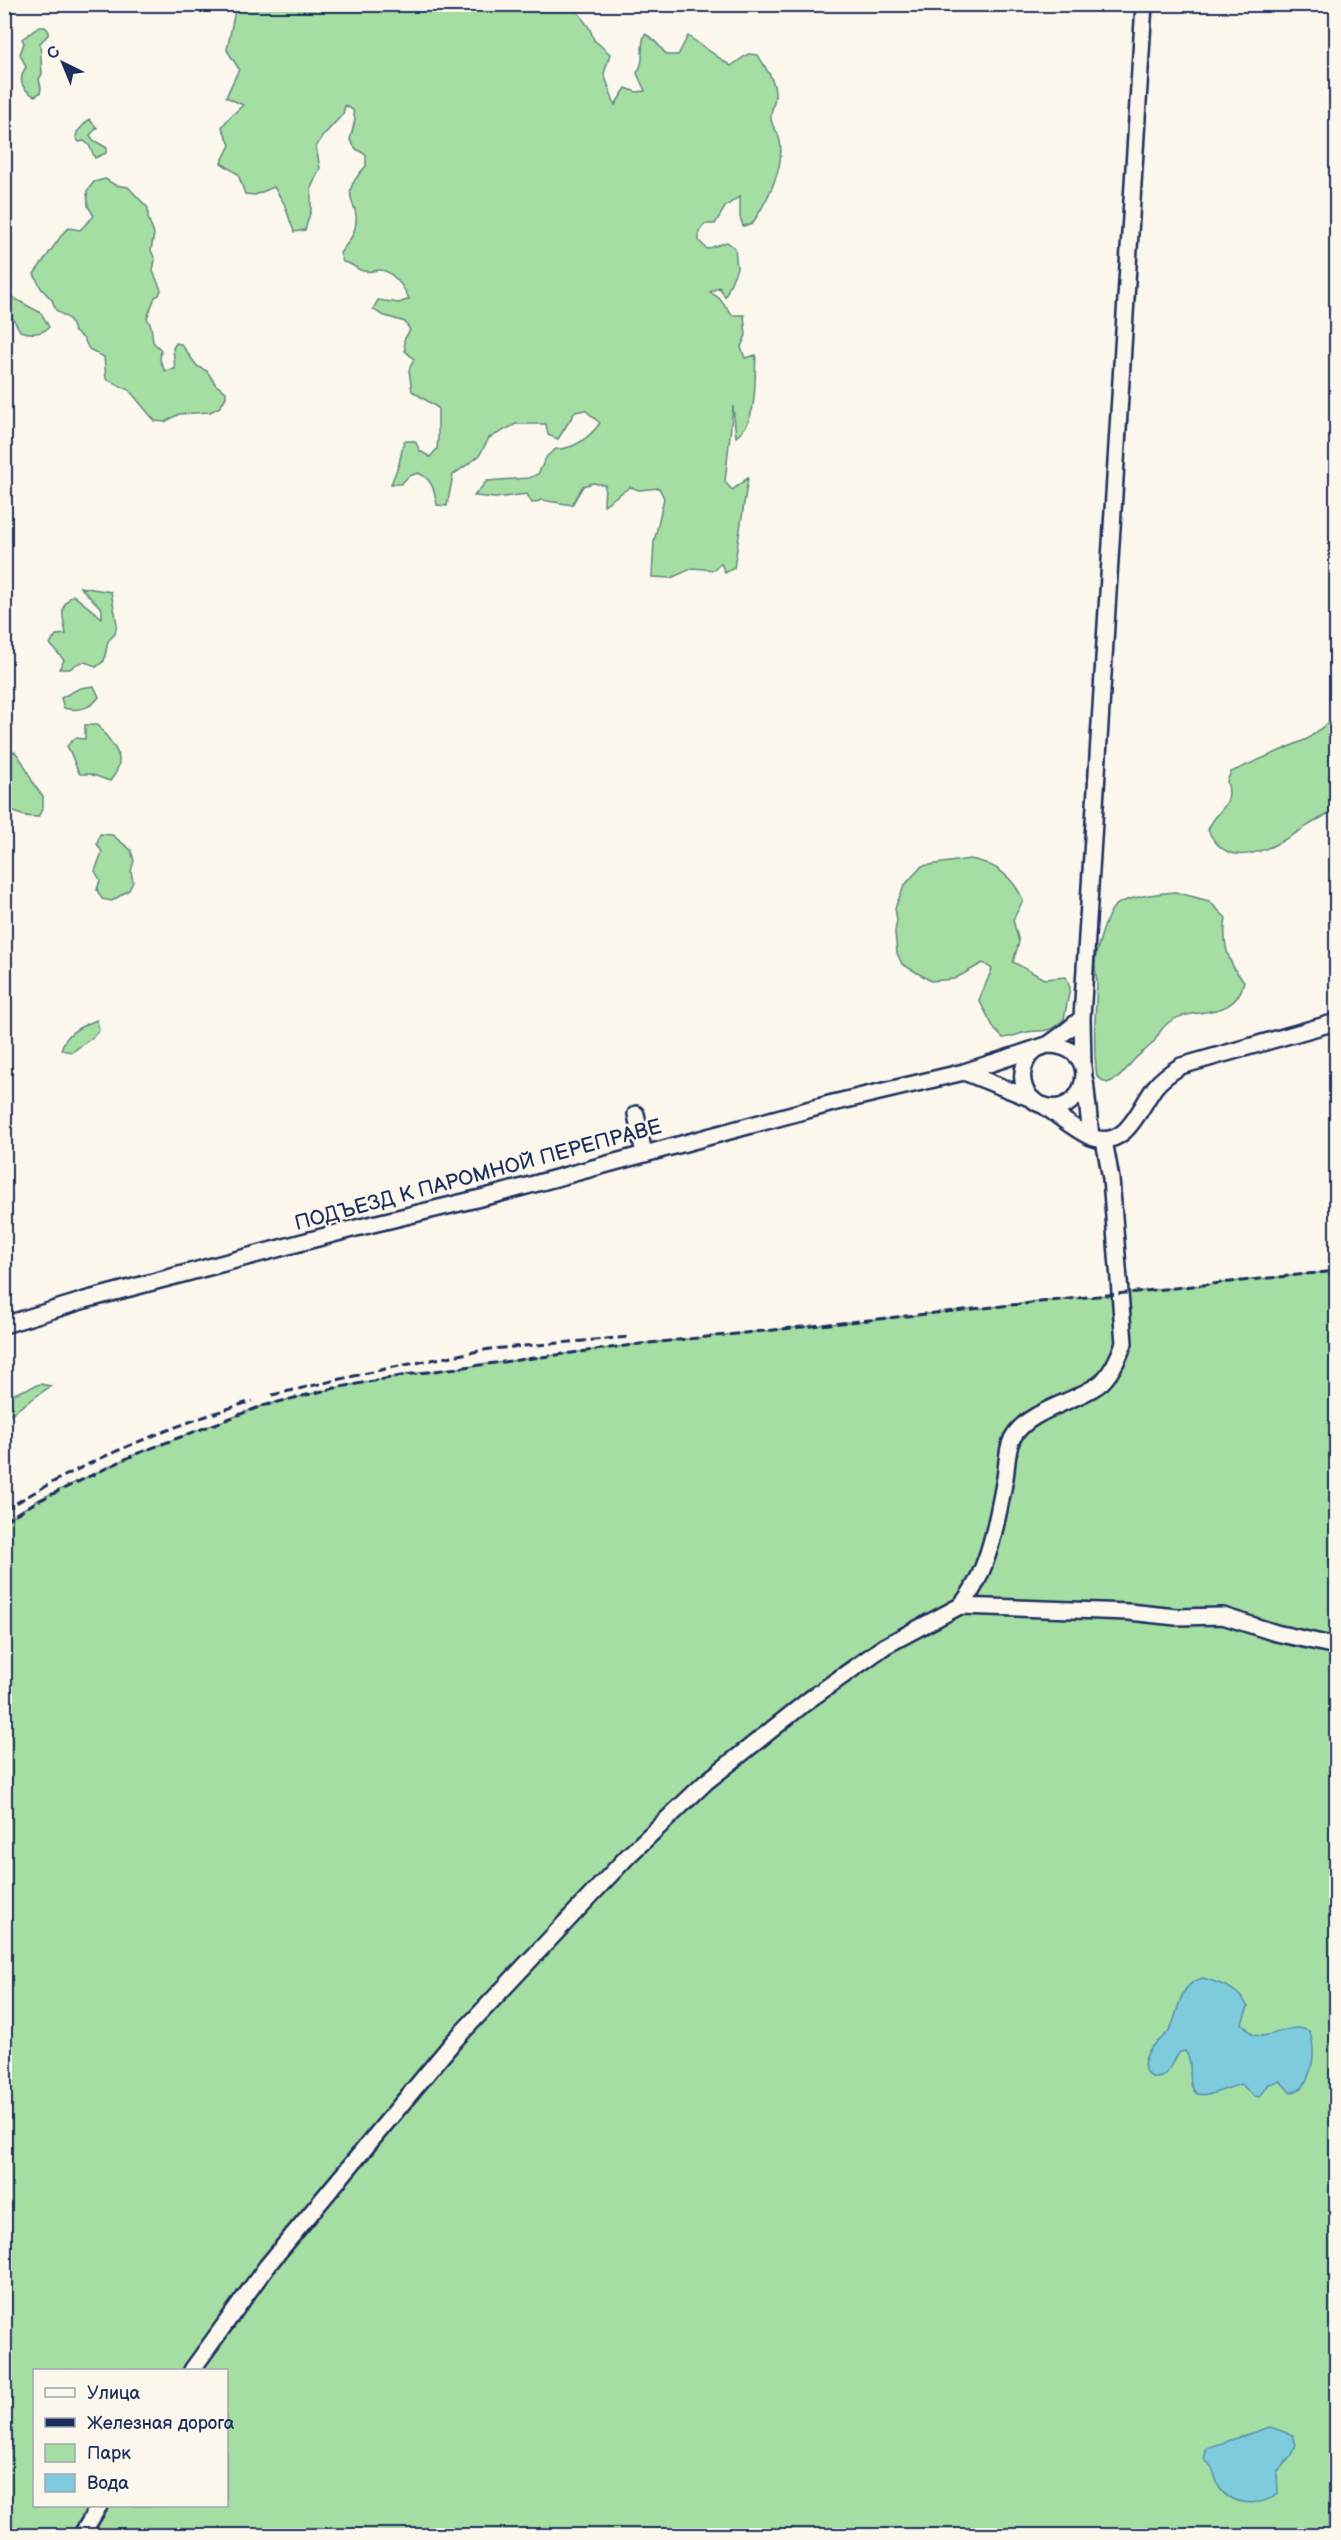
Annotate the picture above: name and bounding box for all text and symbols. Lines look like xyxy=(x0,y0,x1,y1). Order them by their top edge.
north arrow xyxy=(33,33,93,93)
text: С xyxy=(43,42,64,64)
street label: ПОДЪЕЗД К ПАРОМНОЙ ПЕРЕПРАВЕ xyxy=(292,1114,664,1236)
legend xyxy=(33,2369,228,2507)
text: Улица xyxy=(87,2383,141,2404)
text: Железная дорога xyxy=(87,2413,235,2434)
text: Парк xyxy=(87,2443,131,2464)
text: Вода xyxy=(87,2473,129,2494)

